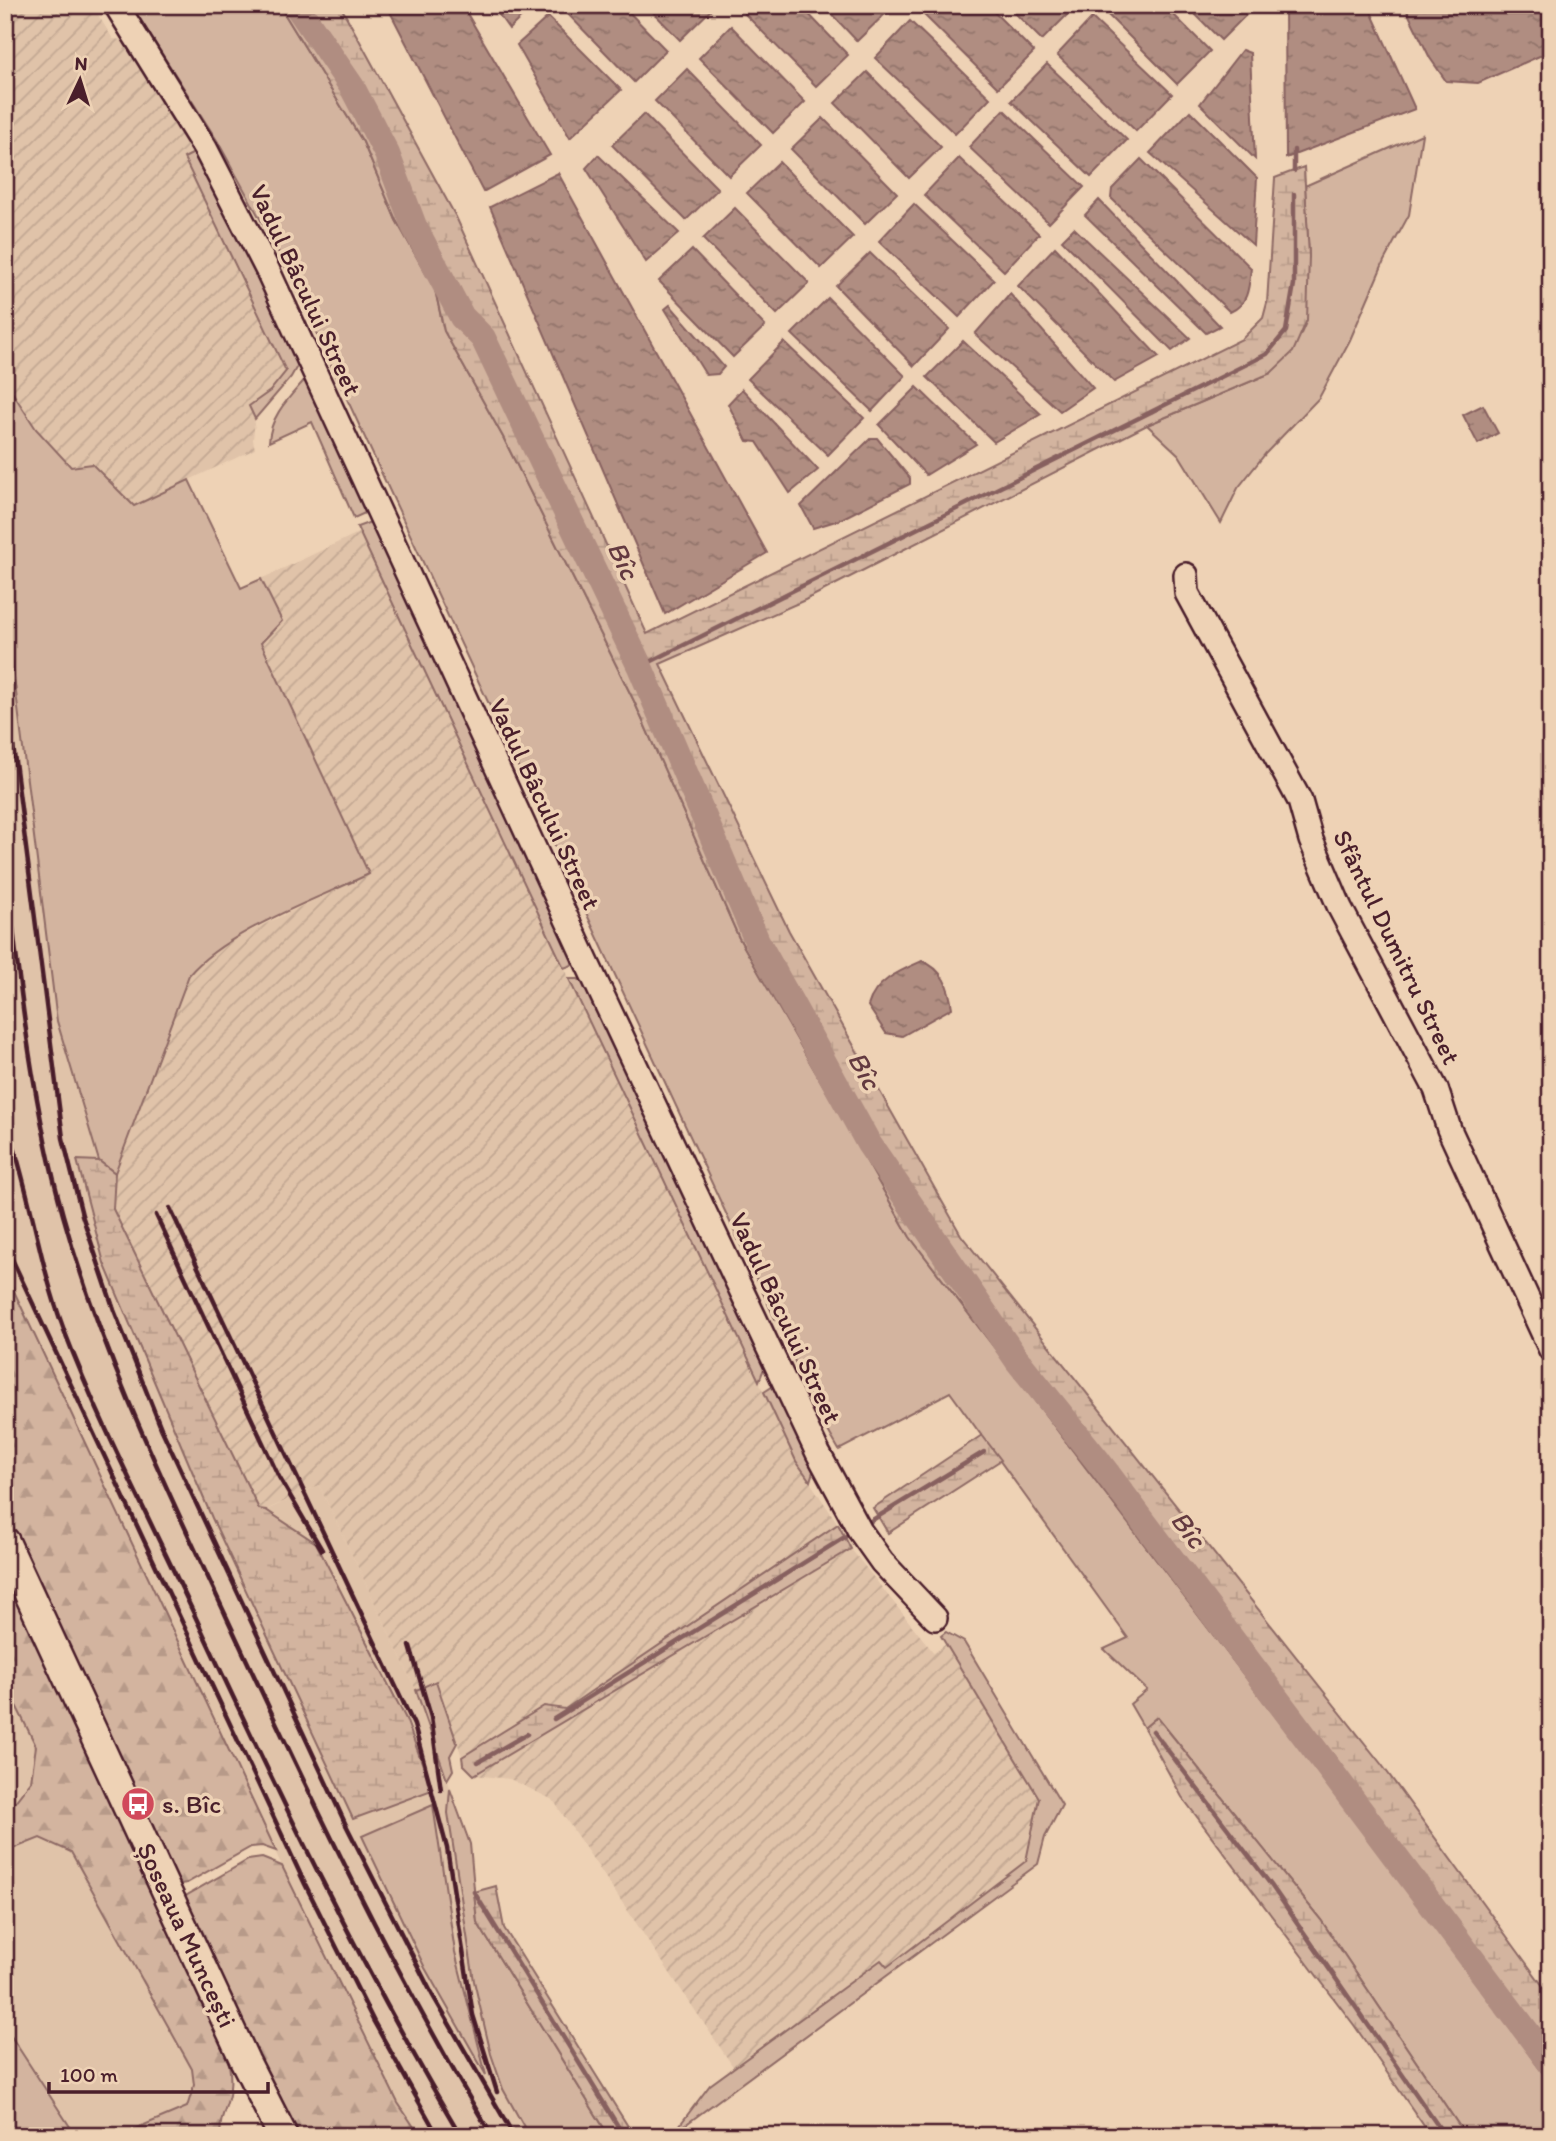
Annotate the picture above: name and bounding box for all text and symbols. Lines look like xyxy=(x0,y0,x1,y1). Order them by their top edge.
north arrow xyxy=(46,46,116,116)
text: N xyxy=(74,52,88,75)
street label: Vadul Bâcului Street xyxy=(243,179,369,401)
water label: Bîc xyxy=(600,535,648,585)
street label: Vadul Bâcului Street xyxy=(482,693,608,915)
street label: Sfântul Dumitru Street xyxy=(1326,824,1468,1070)
water label: Bîc xyxy=(841,1045,890,1096)
street label: Vadul Bâcului Street xyxy=(723,1207,849,1429)
water label: Bîc xyxy=(1164,1503,1215,1555)
bus stop icon: s. Bîc xyxy=(119,1785,157,1823)
place label: s. Bîc xyxy=(162,1788,221,1820)
street label: Șoseaua Muncești xyxy=(130,1838,244,2032)
scale bar xyxy=(49,2050,268,2094)
text: 100 m xyxy=(60,2062,118,2087)

